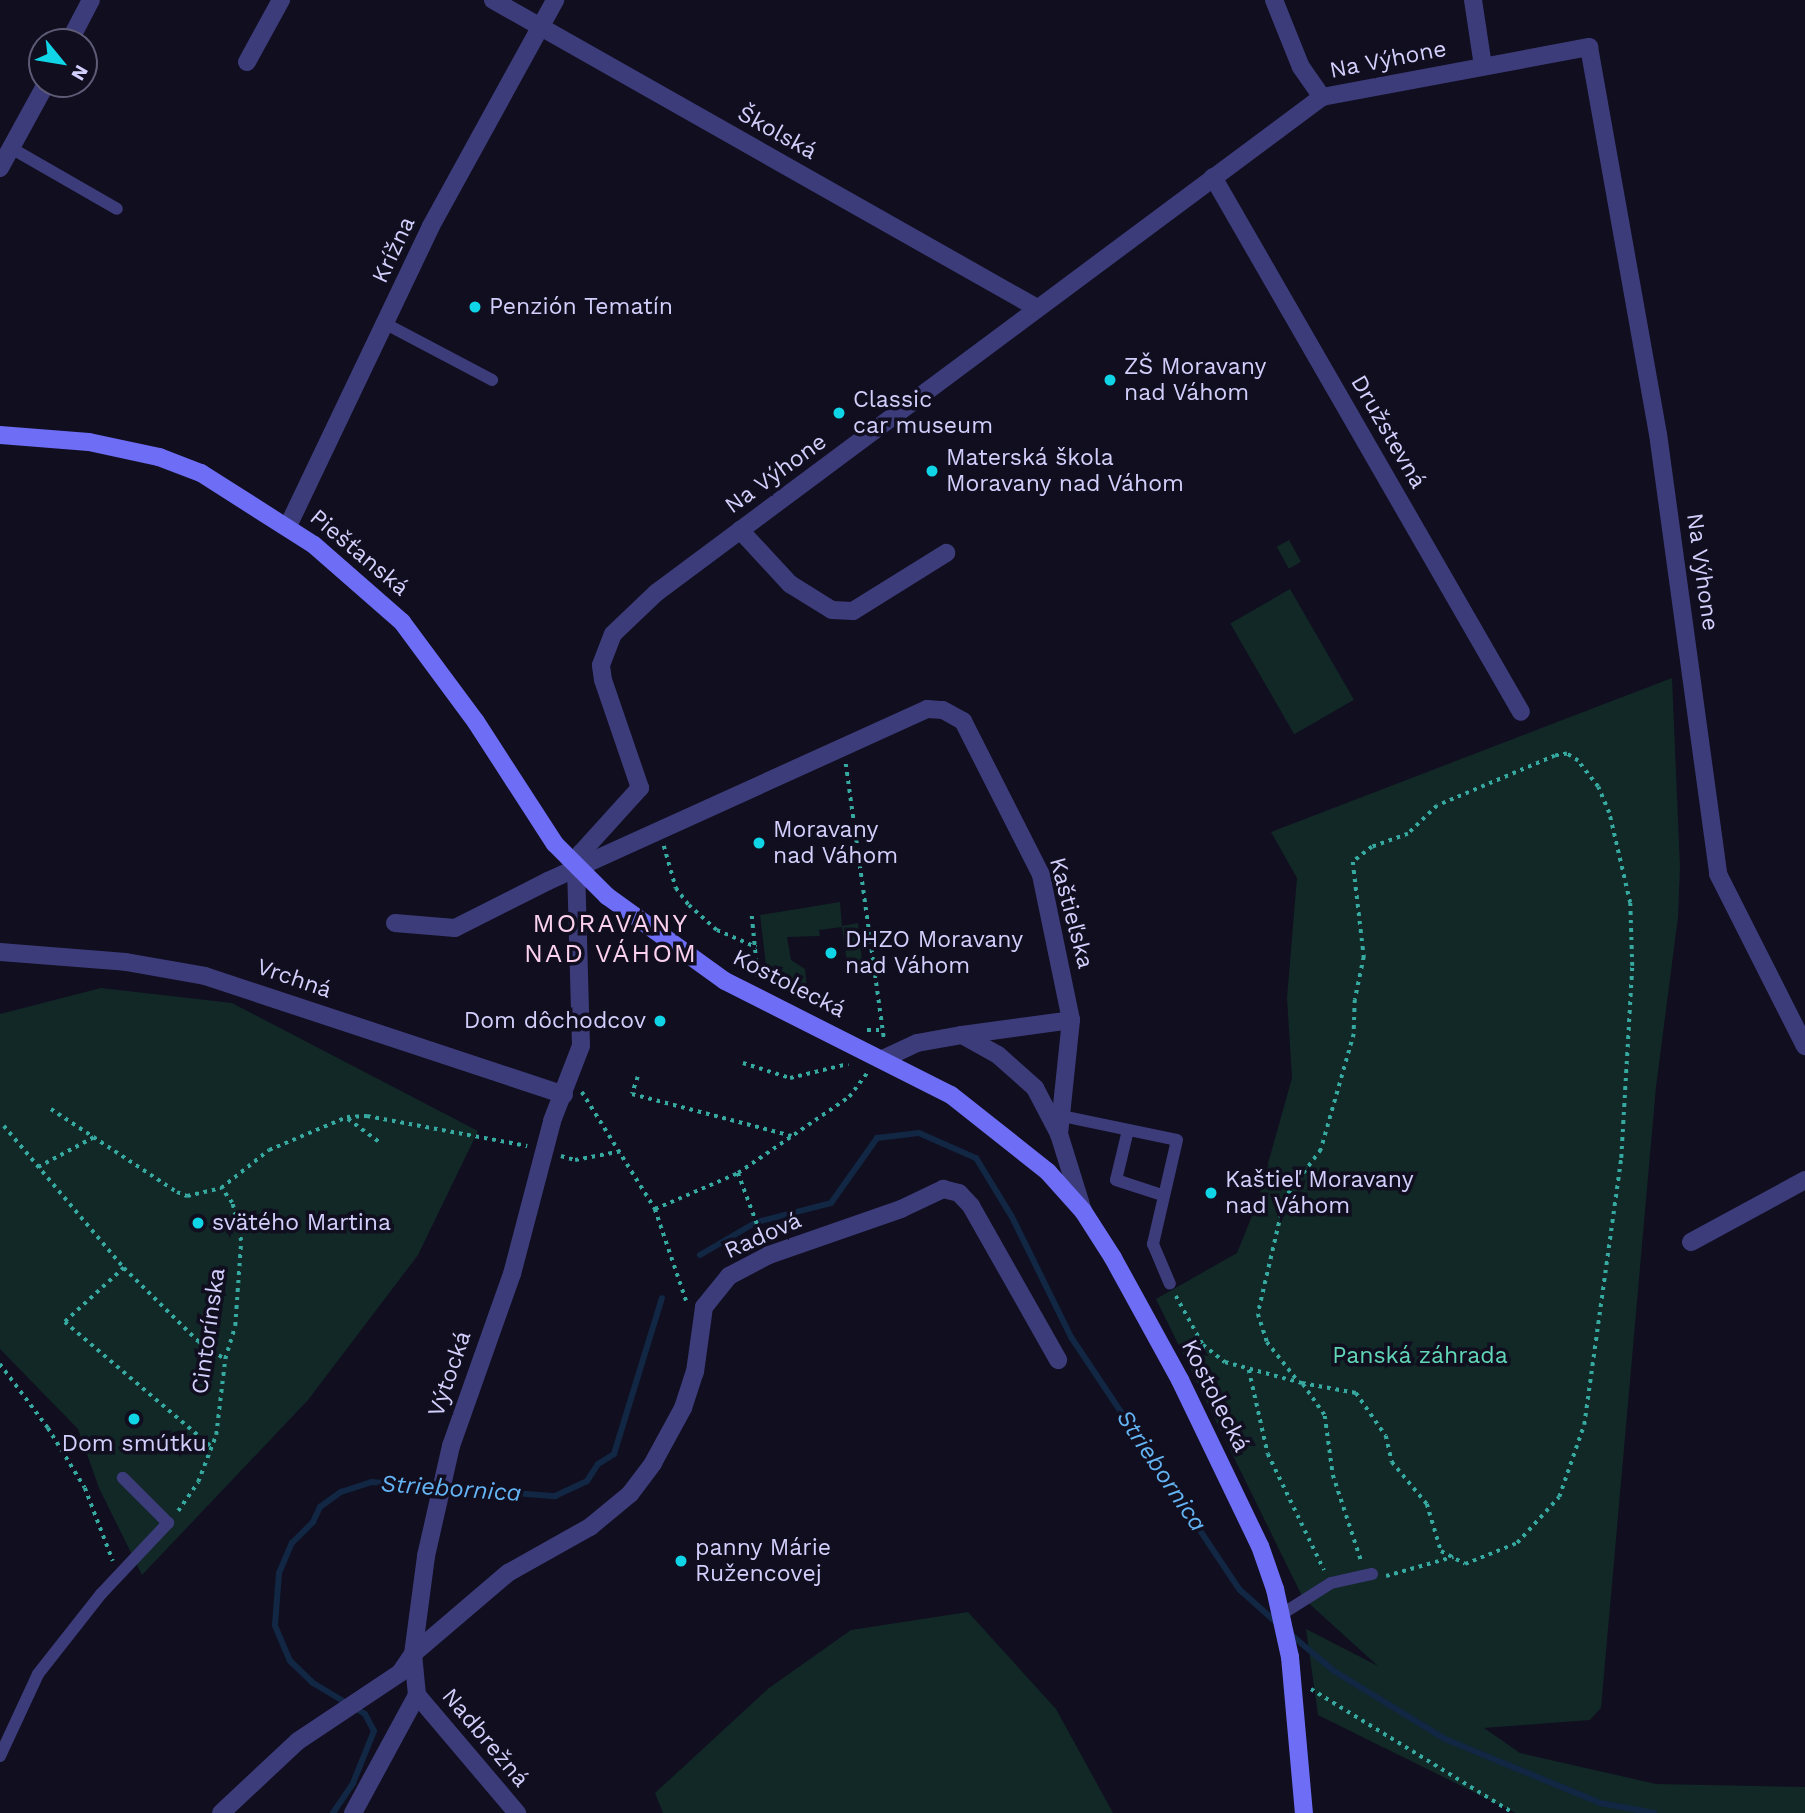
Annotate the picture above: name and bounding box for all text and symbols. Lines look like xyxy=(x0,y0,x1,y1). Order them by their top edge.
north arrow xyxy=(28,28,98,98)
street label: Na Výhone xyxy=(1327,35,1449,85)
text: N xyxy=(66,61,93,85)
street label: Školská xyxy=(733,100,821,166)
street label: Krížna xyxy=(367,212,421,288)
place label: Penzión Tematín xyxy=(489,293,674,321)
marker: Penzión Tematín xyxy=(467,299,483,315)
place label: ZŠ Moravany nad Váhom xyxy=(1124,353,1266,407)
street label: Družstevná xyxy=(1344,370,1432,494)
marker: ZŠ Moravany nad Váhom xyxy=(1102,372,1118,388)
place label: Classic car museum xyxy=(853,386,994,440)
marker: Classic car museum xyxy=(831,405,847,421)
street label: Na Výhone xyxy=(719,428,833,520)
place label: Materská škola Moravany nad Váhom xyxy=(946,444,1185,498)
marker: Materská škola Moravany nad Váhom xyxy=(924,463,940,479)
street label: Piešťanská xyxy=(304,504,414,602)
street label: Na Výhone xyxy=(1680,511,1724,633)
place label: Moravany nad Váhom xyxy=(773,816,899,870)
marker: Moravany nad Váhom xyxy=(751,835,767,851)
street label: Kaštieľska xyxy=(1043,854,1099,972)
district label: MORAVANY NAD VÁHOM xyxy=(525,908,697,970)
place label: DHZO Moravany nad Váhom xyxy=(845,926,1023,980)
street label: Kostolecká xyxy=(728,944,850,1024)
marker: DHZO Moravany nad Váhom xyxy=(823,945,839,961)
street label: Vrchná xyxy=(253,953,335,1005)
place label: Dom dôchodcov xyxy=(464,1007,646,1035)
marker: Dom dôchodcov xyxy=(652,1013,668,1029)
place label: Kaštieľ Moravany nad Váhom xyxy=(1225,1166,1414,1220)
marker: Kaštieľ Moravany nad Váhom xyxy=(1203,1185,1219,1201)
street label: Radová xyxy=(720,1207,806,1265)
place label: svätého Martina xyxy=(212,1209,391,1237)
marker: svätého Martina xyxy=(190,1215,206,1231)
street label: Cintorínska xyxy=(186,1266,232,1396)
street label: Výtocká xyxy=(423,1328,477,1420)
street label: Kostolecká xyxy=(1175,1335,1255,1457)
park label: Panská záhrada xyxy=(1332,1342,1508,1370)
water label: Striebornica xyxy=(1110,1405,1212,1537)
marker: Dom smútku xyxy=(126,1411,142,1427)
place label: Dom smútku xyxy=(61,1430,207,1458)
water label: Striebornica xyxy=(380,1470,522,1508)
place label: panny Márie Ružencovej xyxy=(695,1534,832,1588)
marker: panny Márie Ružencovej xyxy=(673,1553,689,1569)
street label: Nadbrežná xyxy=(436,1683,534,1793)

